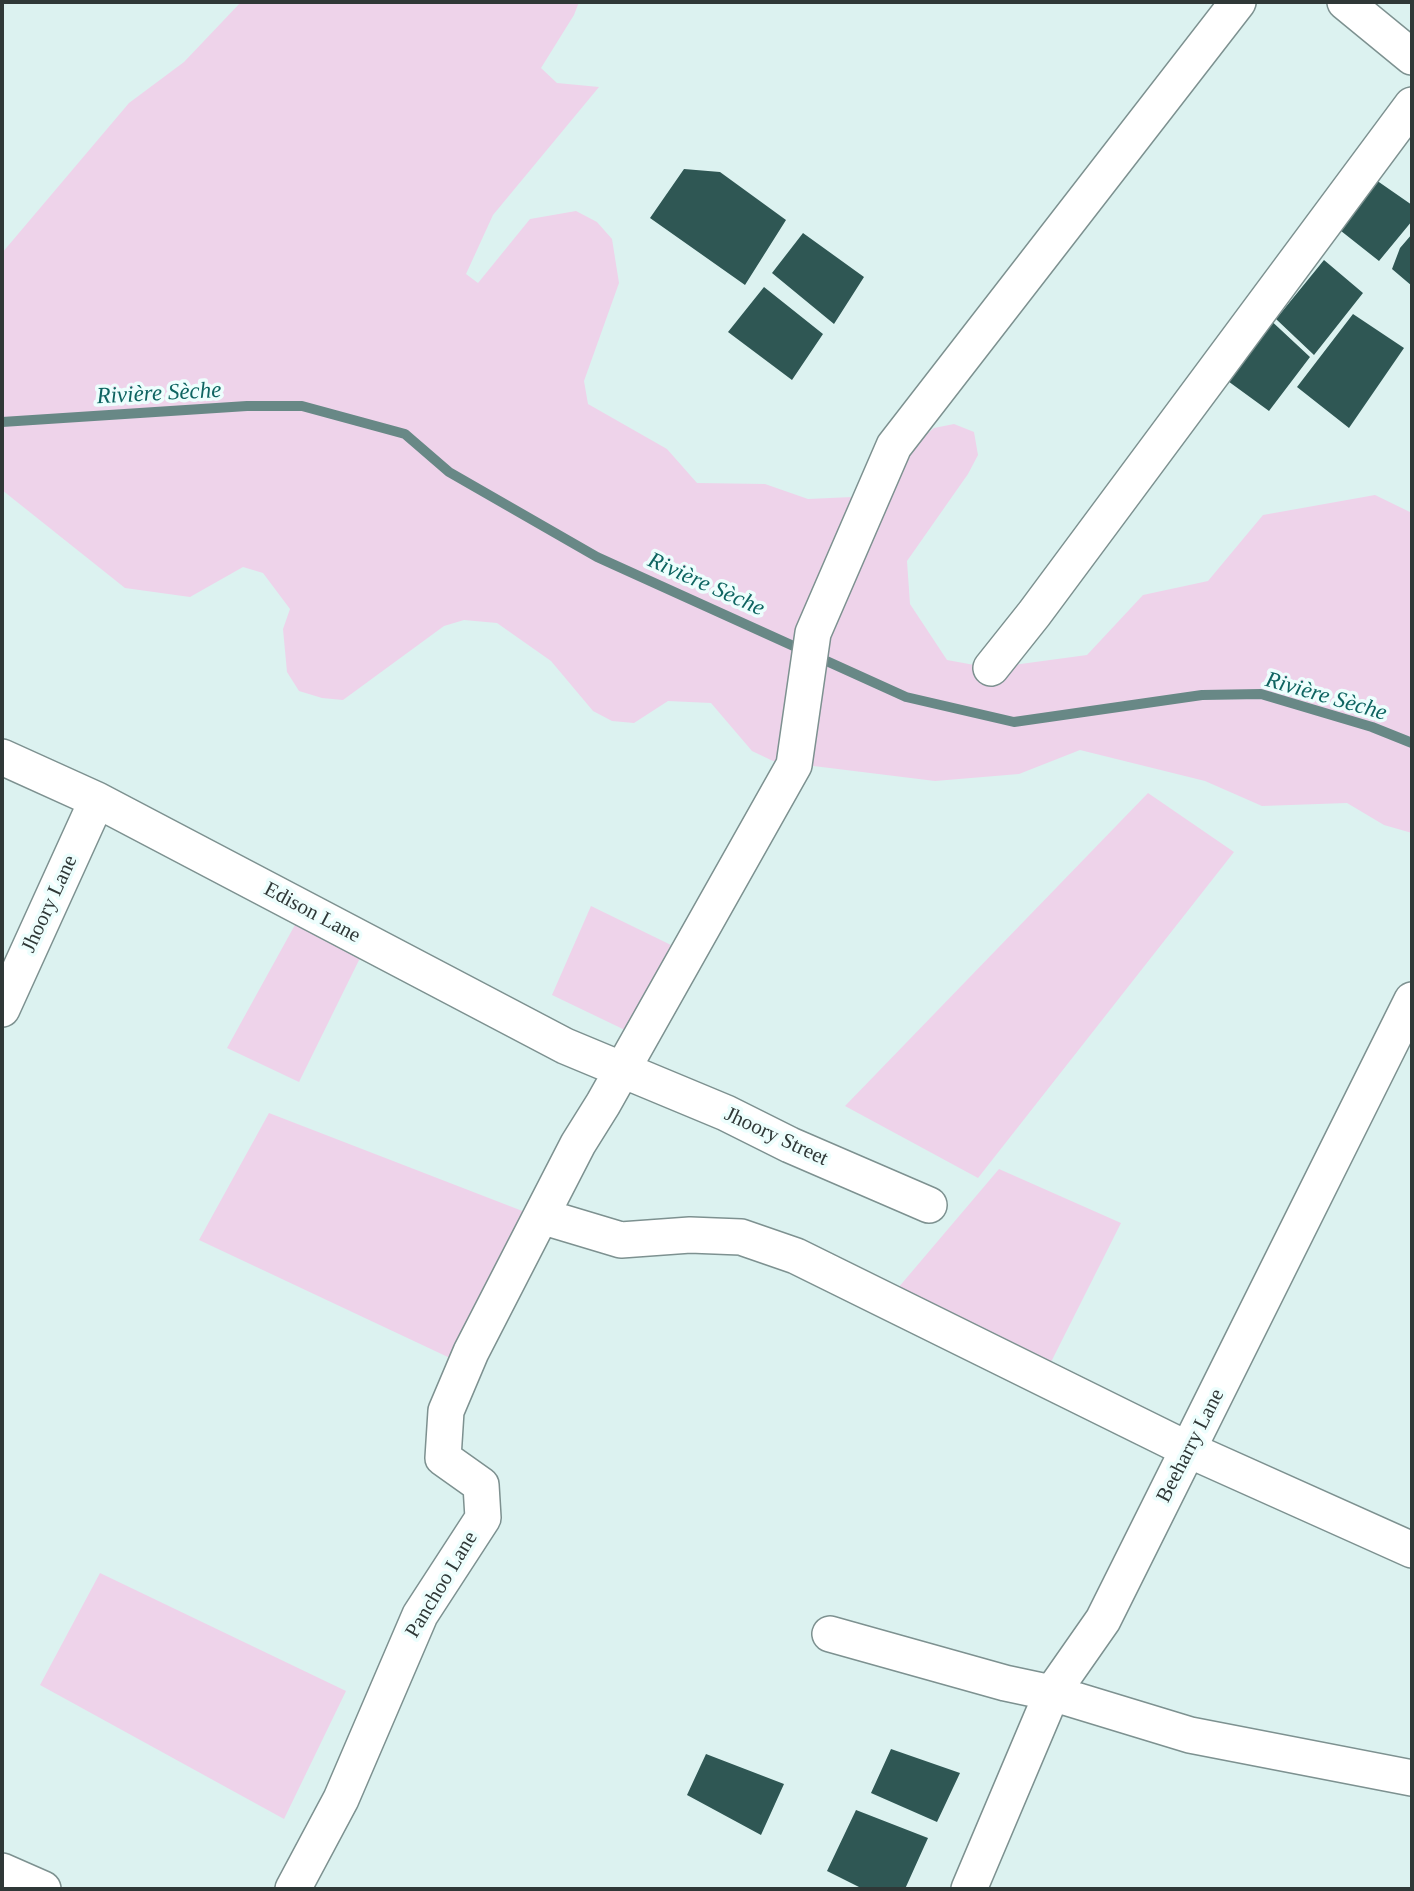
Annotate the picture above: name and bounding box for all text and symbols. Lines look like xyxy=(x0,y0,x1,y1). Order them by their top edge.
water label: Rivière Sèche xyxy=(96,377,222,411)
water label: Rivière Sèche xyxy=(643,547,769,623)
water label: Rivière Sèche xyxy=(1262,667,1390,727)
street label: Jhoory Lane xyxy=(17,851,83,957)
street label: Edison Lane xyxy=(259,877,365,949)
street label: Jhoory Street xyxy=(720,1102,832,1172)
street label: Beeharry Lane xyxy=(1152,1385,1230,1507)
street label: Panchoo Lane xyxy=(400,1527,484,1643)

